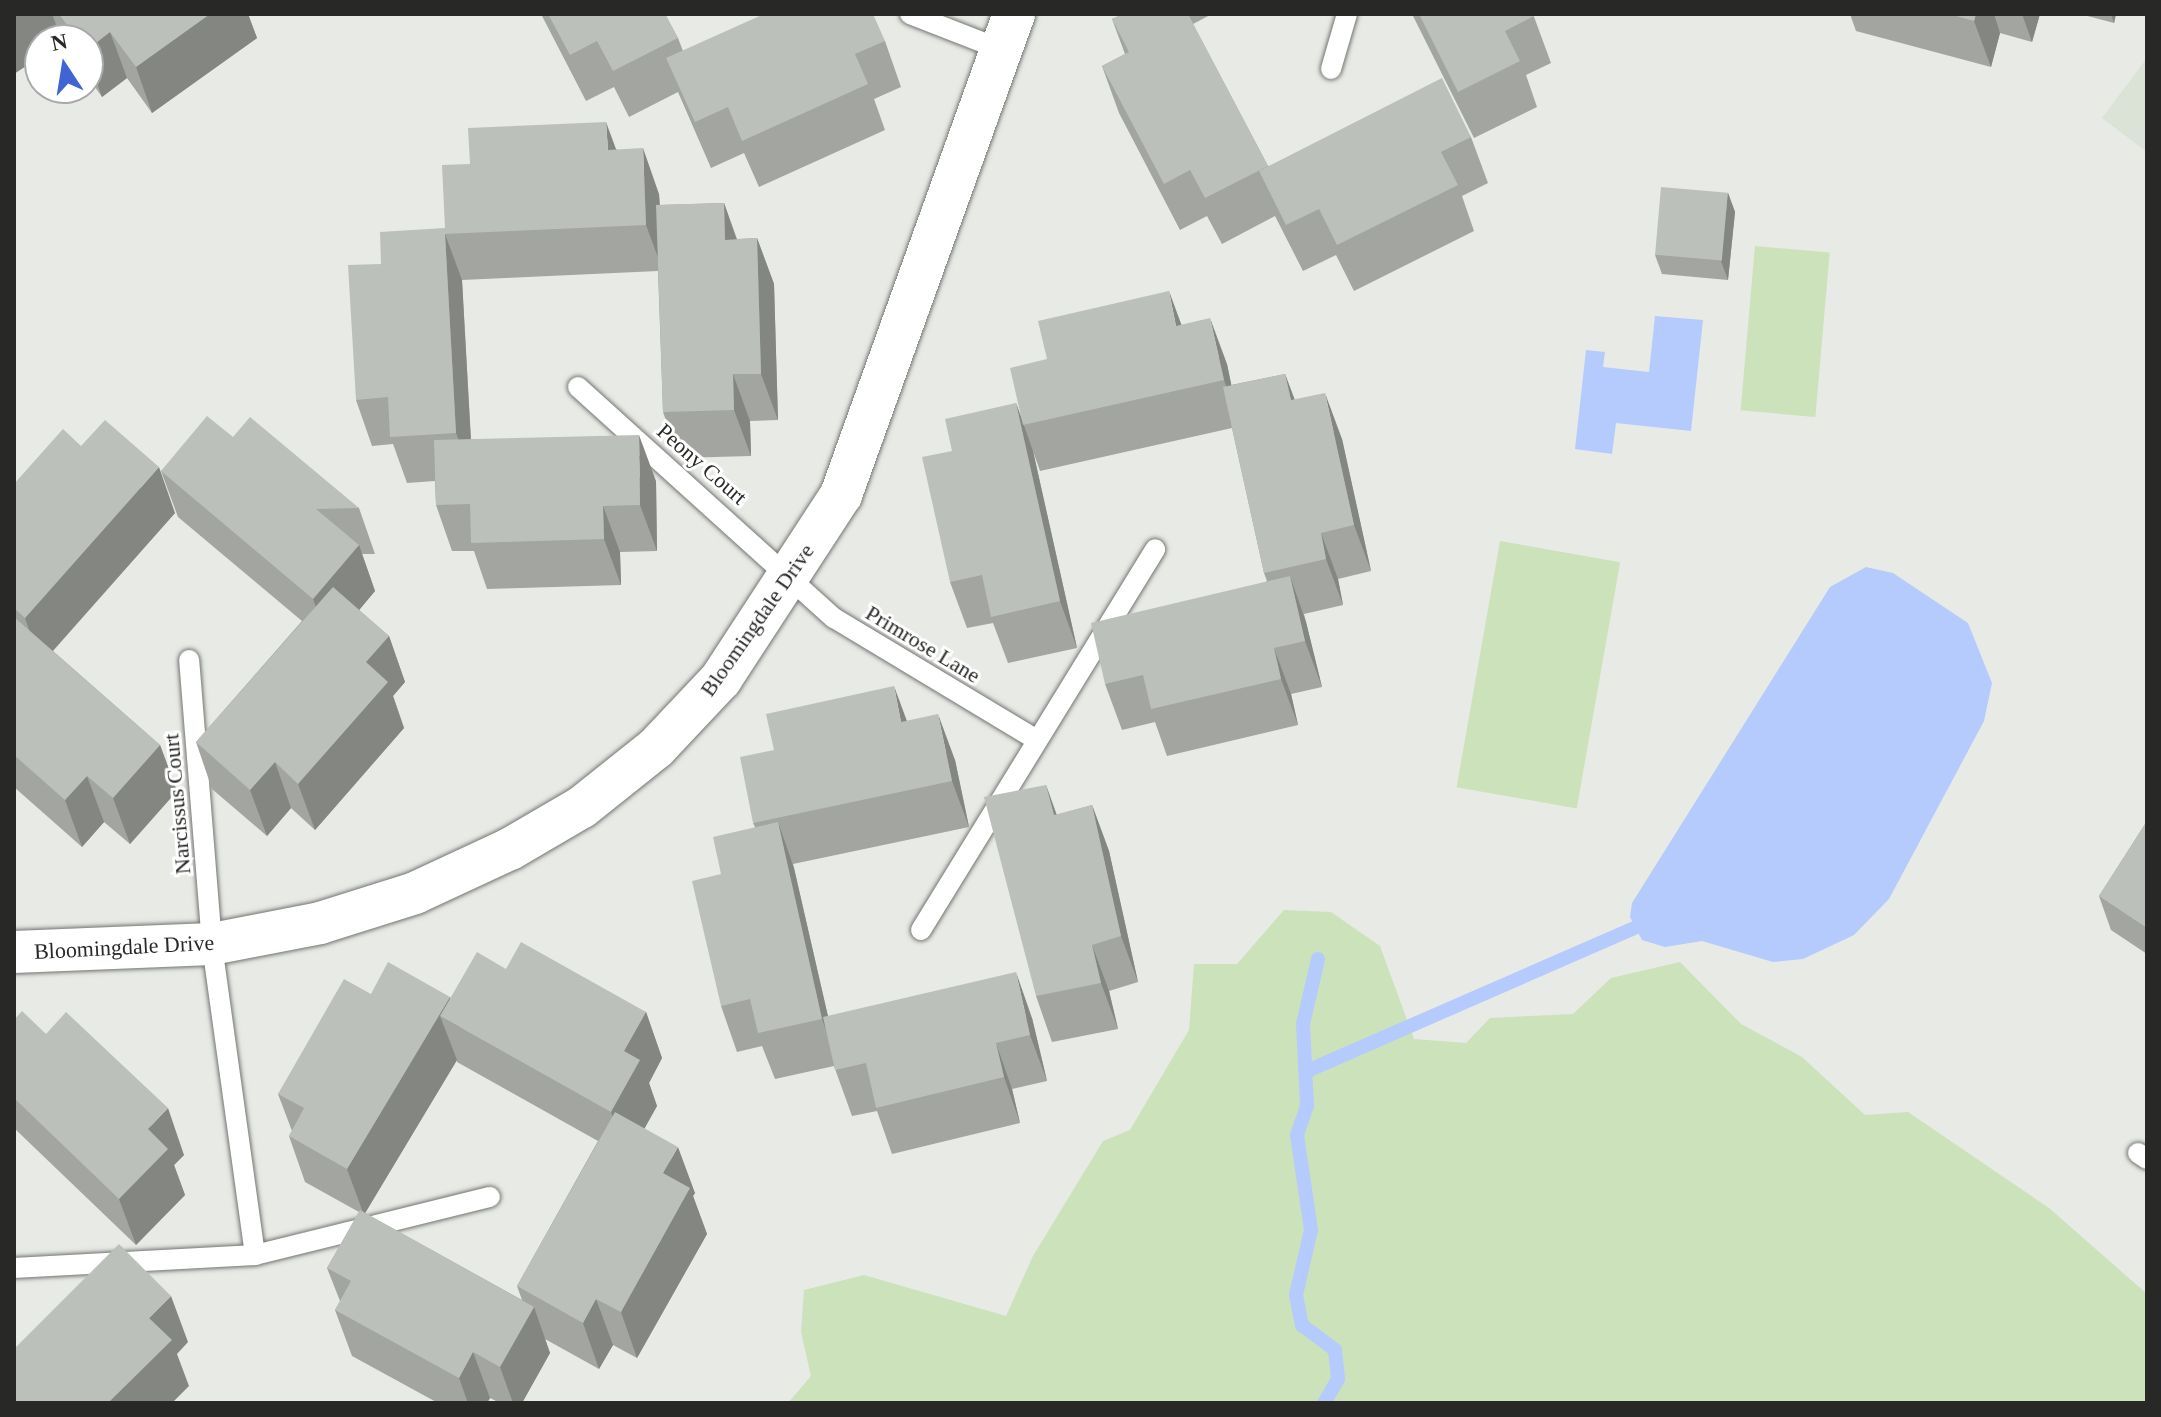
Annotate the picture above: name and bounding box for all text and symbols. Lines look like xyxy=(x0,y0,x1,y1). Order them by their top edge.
north arrow xyxy=(24,24,104,104)
text: N xyxy=(49,28,70,56)
street label: Peony Court xyxy=(652,418,752,510)
street label: Bloomingdale Drive xyxy=(694,539,820,701)
street label: Primrose Lane xyxy=(861,599,985,689)
street label: Narcissus Court xyxy=(158,733,196,875)
street label: Bloomingdale Drive xyxy=(33,929,215,965)

